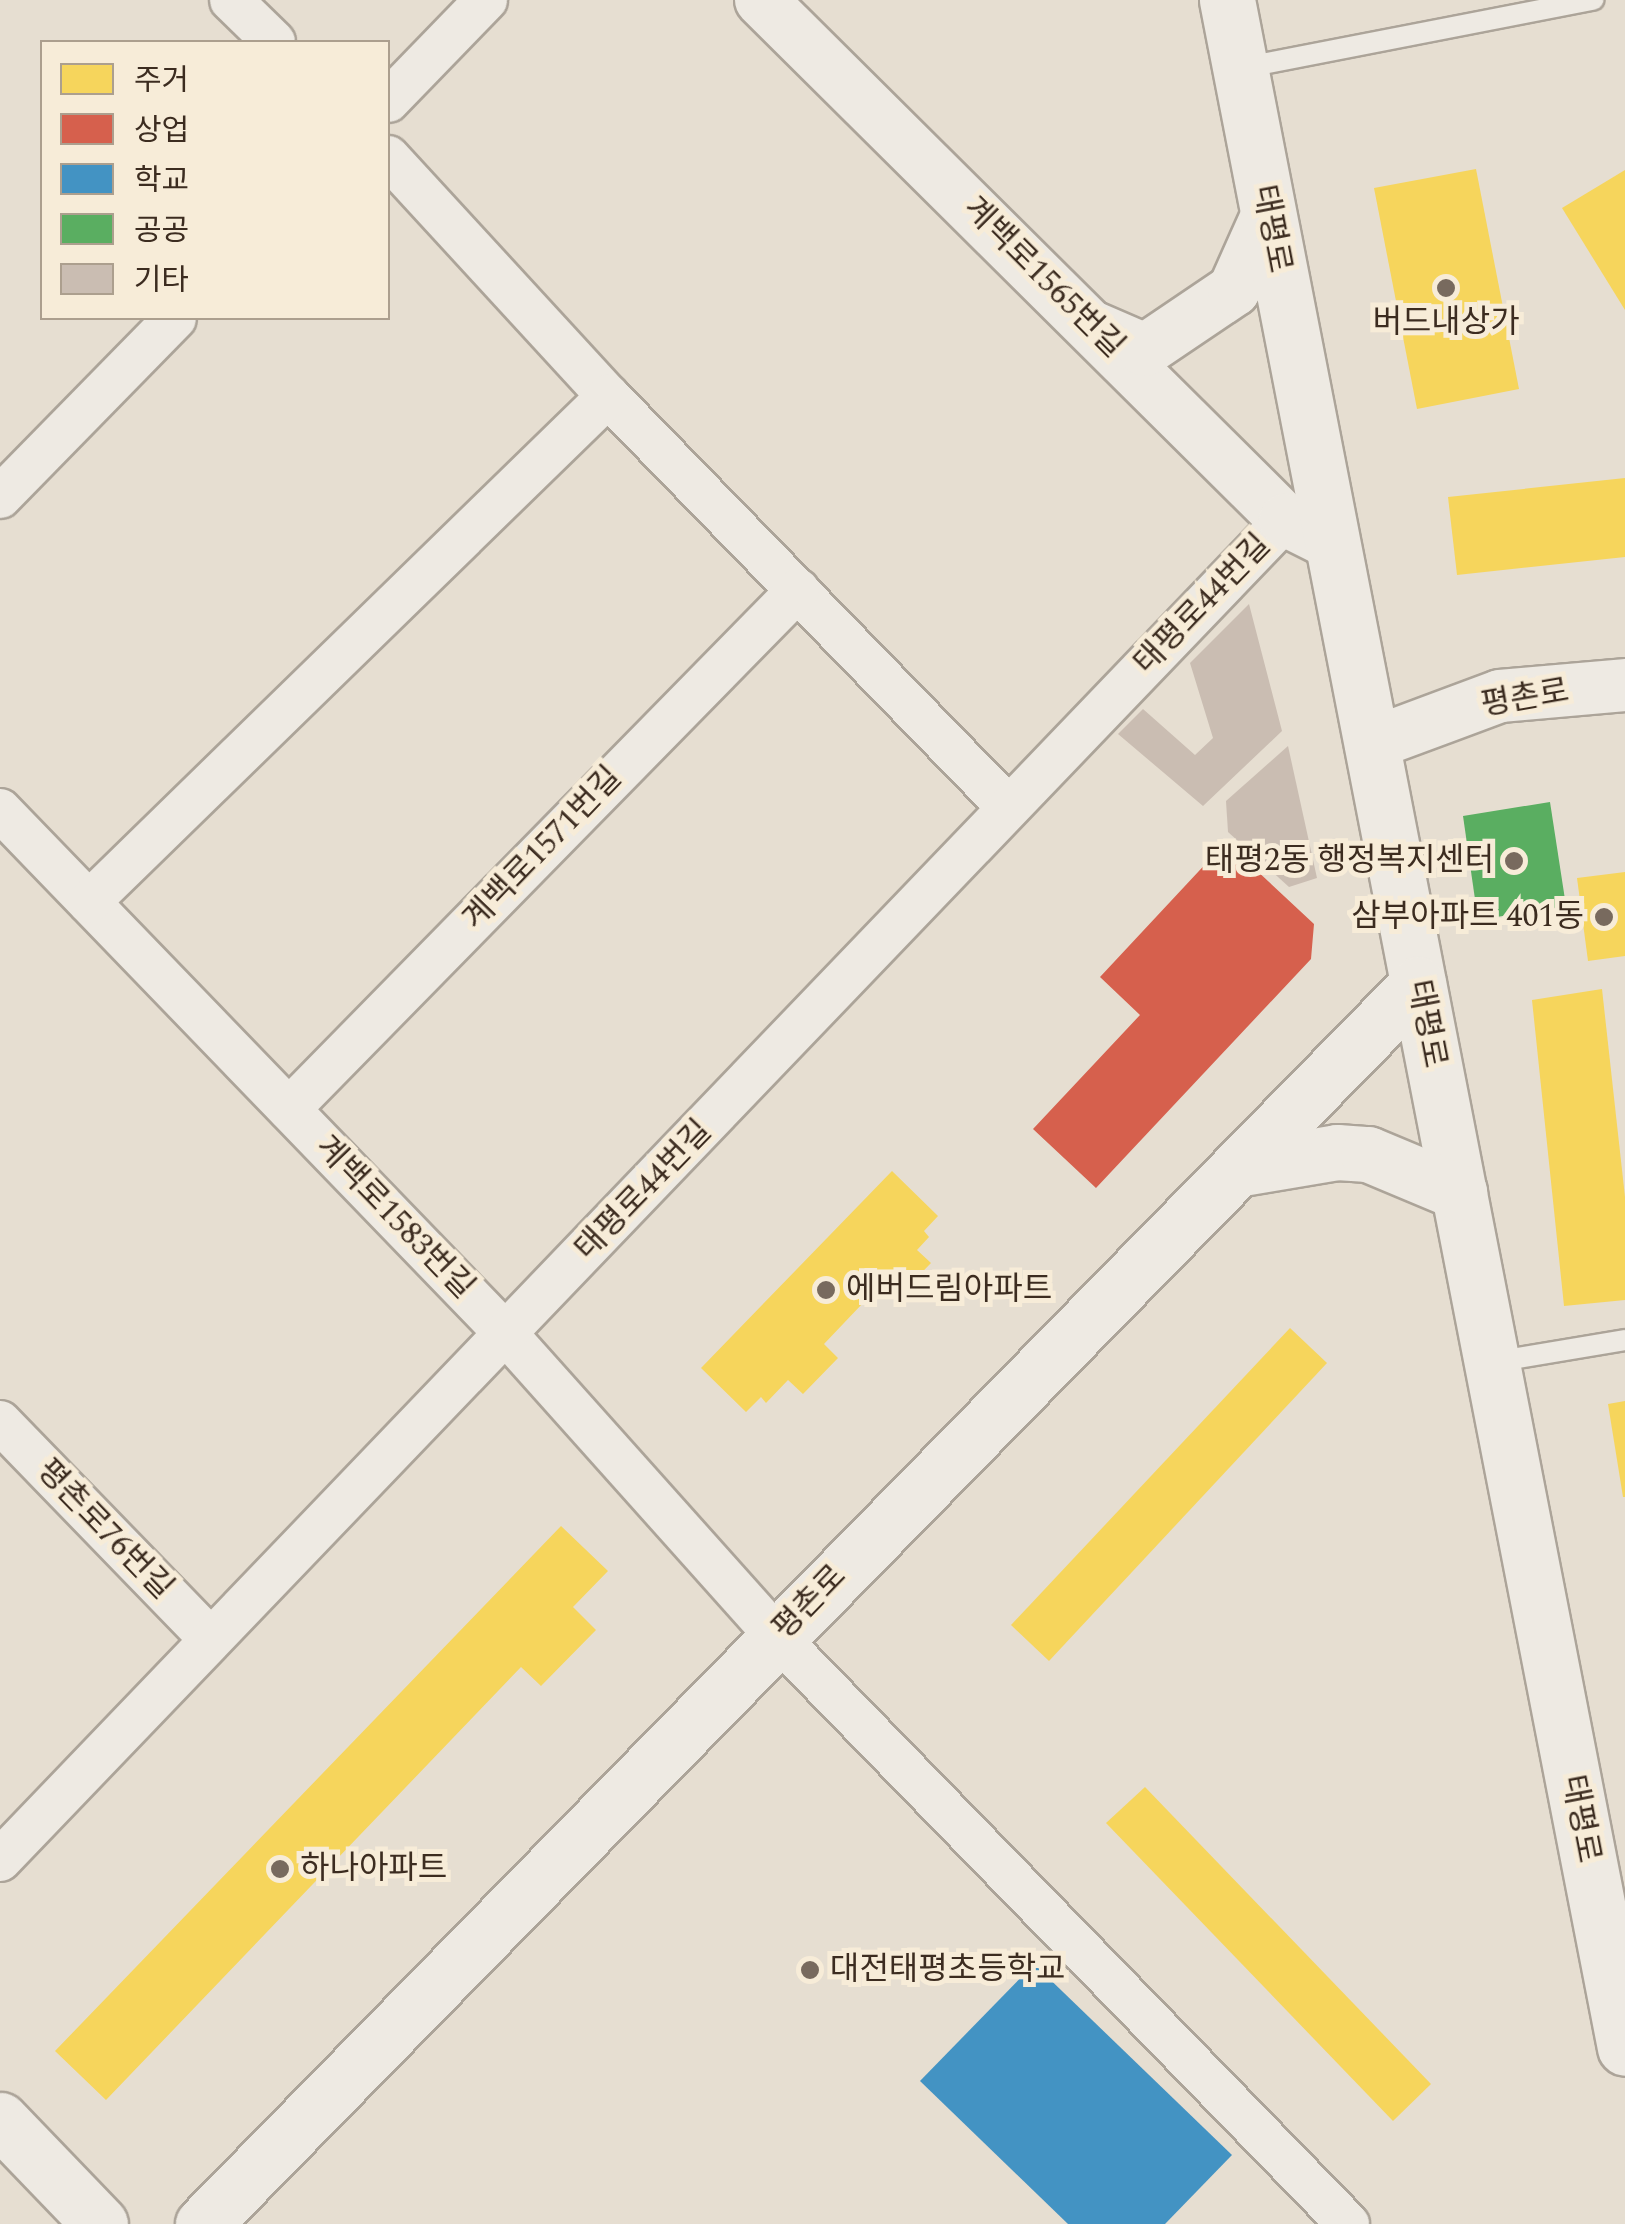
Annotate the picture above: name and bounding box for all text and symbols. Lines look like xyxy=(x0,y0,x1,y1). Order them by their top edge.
legend xyxy=(40,40,390,320)
text: 주거 xyxy=(134,58,189,104)
text: 상업 xyxy=(134,108,189,154)
text: 학교 xyxy=(134,158,189,204)
street label: 태평로 xyxy=(1244,182,1298,276)
street label: 계백로1565번길 xyxy=(955,190,1131,366)
text: 공공 xyxy=(134,208,189,254)
text: 기타 xyxy=(134,258,189,304)
marker: 버드내상가 xyxy=(1435,277,1457,299)
place label: 버드내상가 xyxy=(1372,304,1520,342)
street label: 태평로44번길 xyxy=(1127,527,1279,683)
street label: 평촌로 xyxy=(1478,672,1572,726)
street label: 계백로1571번길 xyxy=(456,760,630,938)
place label: 태평2동 행정복지센터 xyxy=(1205,842,1494,880)
marker: 태평2동 행정복지센터 xyxy=(1503,850,1525,872)
place label: 삼부아파트 401동 xyxy=(1351,898,1584,936)
marker: 삼부아파트 401동 xyxy=(1593,906,1615,928)
street label: 태평로 xyxy=(1399,977,1453,1071)
street label: 태평로44번길 xyxy=(568,1113,720,1269)
street label: 계백로1583번길 xyxy=(307,1129,481,1307)
place label: 에버드림아파트 xyxy=(846,1271,1052,1309)
marker: 에버드림아파트 xyxy=(815,1279,837,1301)
street label: 평촌로76번길 xyxy=(28,1452,180,1608)
street label: 평촌로 xyxy=(766,1558,854,1648)
street label: 태평로 xyxy=(1553,1772,1607,1866)
place label: 하나아파트 xyxy=(300,1850,447,1888)
marker: 하나아파트 xyxy=(269,1858,291,1880)
place label: 대전태평초등학교 xyxy=(830,1951,1066,1989)
marker: 대전태평초등학교 xyxy=(799,1959,821,1981)

